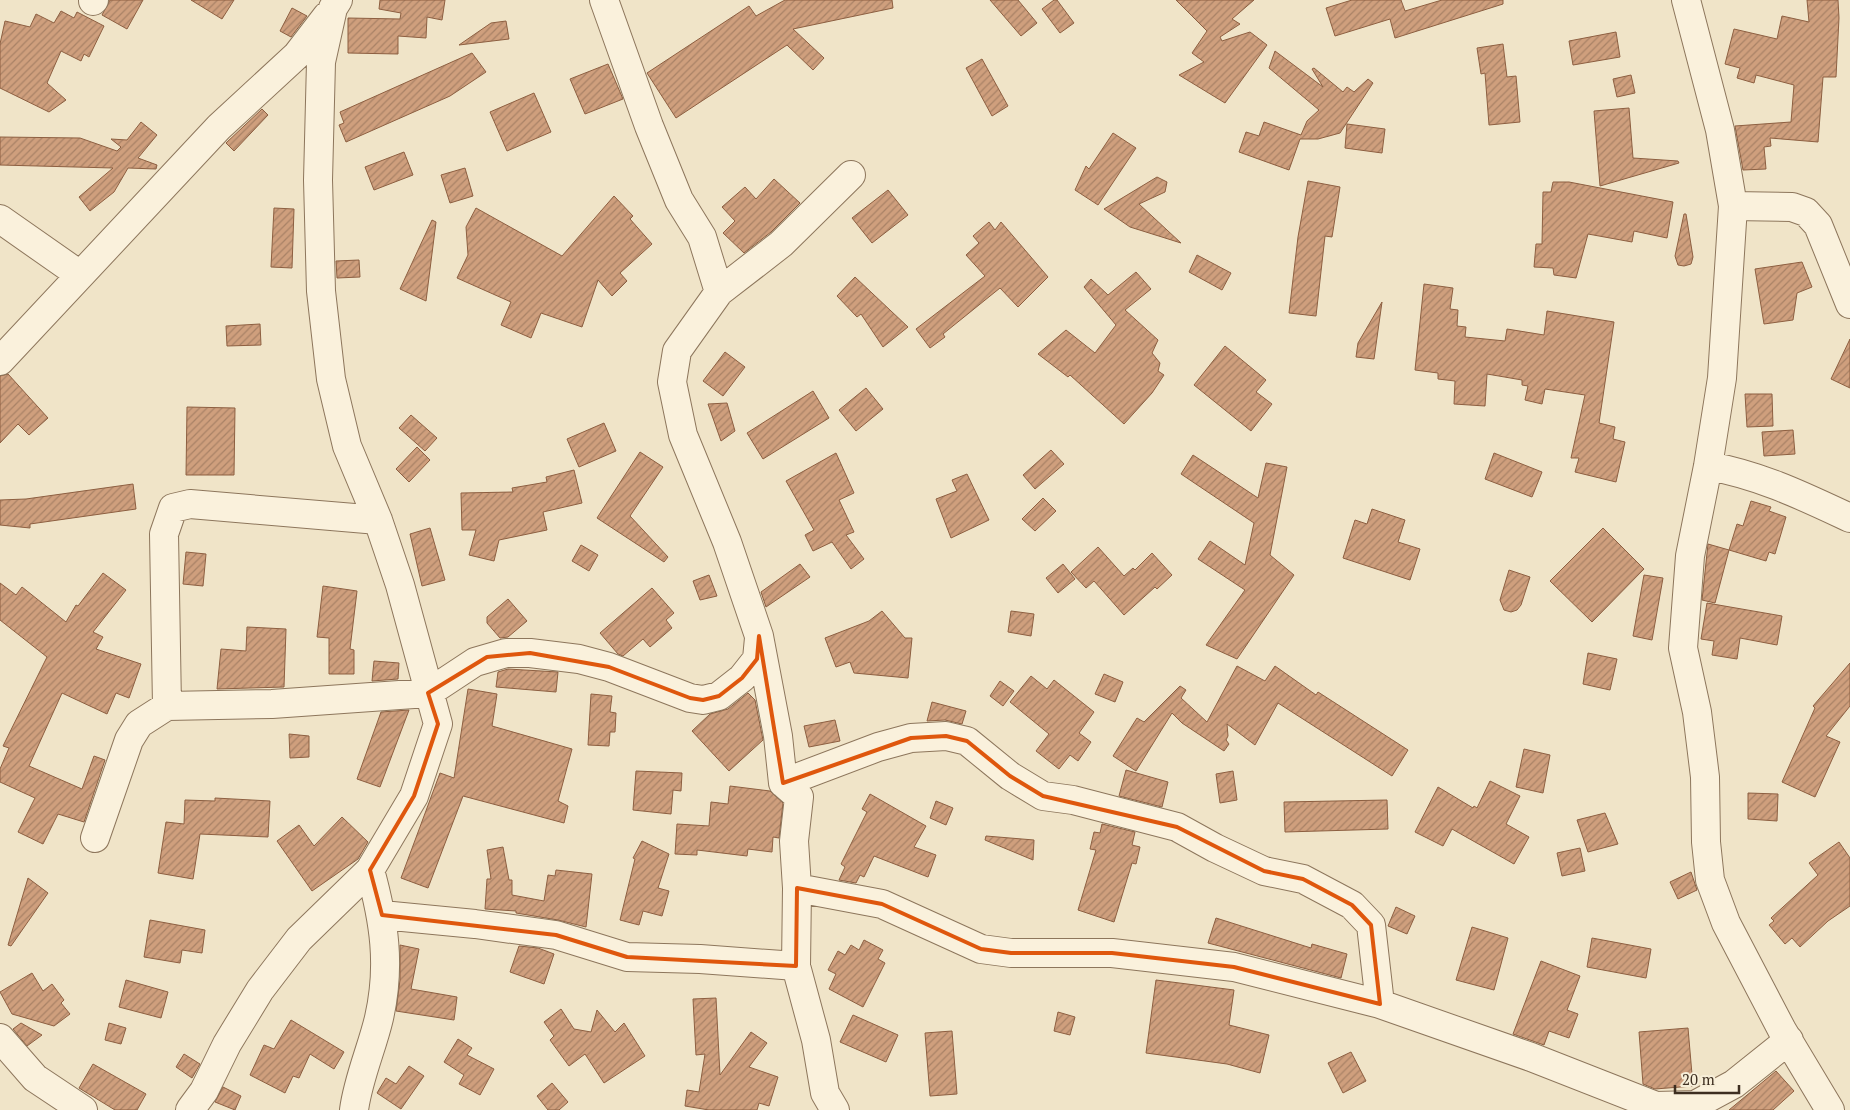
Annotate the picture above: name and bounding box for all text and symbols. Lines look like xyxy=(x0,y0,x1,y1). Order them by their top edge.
scale bar xyxy=(1675,1062,1739,1094)
text: 20 m xyxy=(1682,1069,1715,1089)

